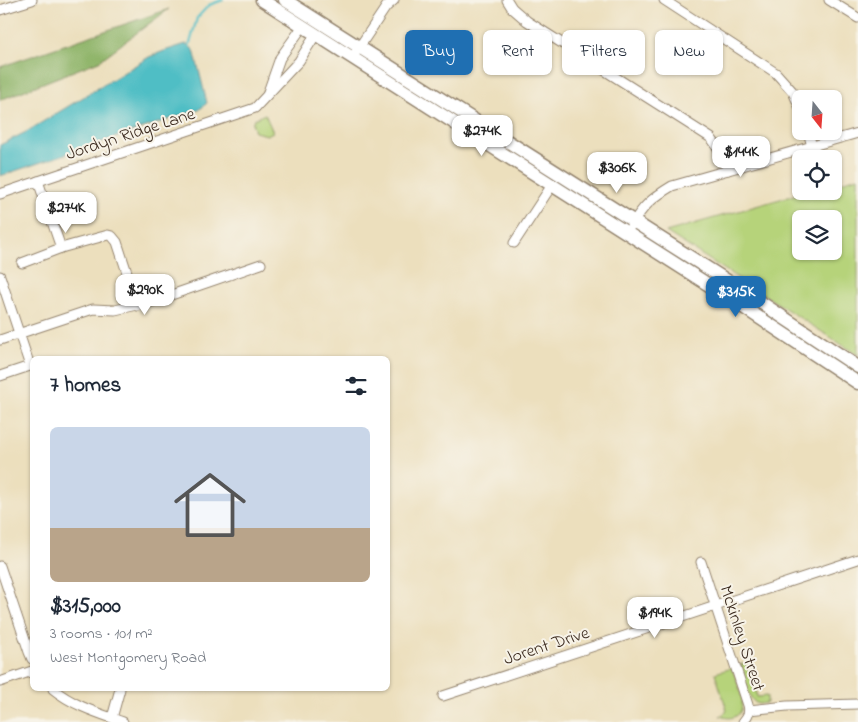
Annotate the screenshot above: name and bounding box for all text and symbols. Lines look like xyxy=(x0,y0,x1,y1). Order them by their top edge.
chip: Buy xyxy=(405,30,473,75)
chip: Rent xyxy=(483,30,552,75)
chip: Filters xyxy=(562,30,645,75)
chip: New xyxy=(655,30,723,75)
north arrow xyxy=(792,90,842,140)
map controls xyxy=(792,90,842,260)
street label: Jordyn Ridge Lane xyxy=(63,101,200,169)
pin: $274K xyxy=(447,114,517,157)
text: $274K xyxy=(463,119,501,143)
pin: $144K xyxy=(706,136,776,178)
text: $144K xyxy=(723,140,759,164)
button: locate xyxy=(792,150,842,200)
pin: $306K xyxy=(582,152,652,194)
text: $306K xyxy=(598,156,636,180)
pin: $274K xyxy=(31,192,101,234)
text: $274K xyxy=(47,196,85,220)
button: layers xyxy=(792,210,842,260)
pin: $290K xyxy=(110,274,180,316)
pin: $315K xyxy=(701,276,771,318)
text: $290K xyxy=(126,278,164,302)
text: $315K xyxy=(717,280,755,304)
text: 7 homes xyxy=(50,371,121,401)
icon: filters xyxy=(342,372,370,400)
icon: home xyxy=(165,460,255,550)
street label: Mckinley Street xyxy=(712,582,770,695)
text: $315,000 xyxy=(50,592,121,622)
pin: $194K xyxy=(620,596,690,639)
text: $194K xyxy=(638,601,672,625)
street label: Jorent Drive xyxy=(500,621,594,673)
text: 3 rooms · 101 m² xyxy=(50,622,152,646)
text: West Montgomery Road xyxy=(50,646,206,670)

